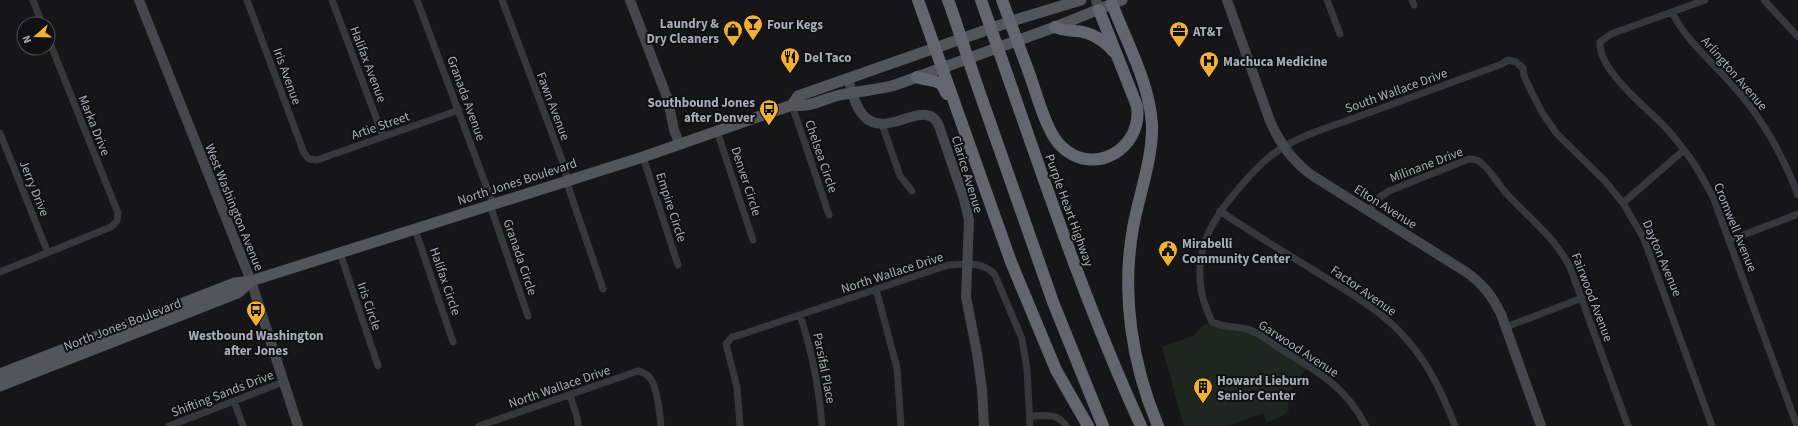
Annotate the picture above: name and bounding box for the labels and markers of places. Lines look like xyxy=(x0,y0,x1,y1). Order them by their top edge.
bar icon: Four Kegs xyxy=(742,13,764,41)
place label: Laundry & Dry Cleaners xyxy=(646,15,719,48)
place label: Four Kegs xyxy=(767,16,823,34)
shop icon: Laundry & Dry Cleaners xyxy=(722,19,744,47)
office icon: AT&T xyxy=(1168,20,1190,48)
place label: AT&T xyxy=(1192,23,1223,41)
restaurant icon: Del Taco xyxy=(779,46,801,74)
place label: Del Taco xyxy=(804,49,852,67)
hospital icon: Machuca Medicine xyxy=(1198,50,1220,78)
place label: Machuca Medicine xyxy=(1223,53,1328,71)
place label: Southbound Jones after Denver xyxy=(647,94,756,127)
bus stop icon: Southbound Jones after Denver xyxy=(758,98,780,126)
place label: Mirabelli Community Center xyxy=(1182,235,1291,268)
public building icon: Mirabelli Community Center xyxy=(1157,239,1179,267)
bus stop icon: Westbound Washington after Jones xyxy=(245,299,267,327)
place label: Westbound Washington after Jones xyxy=(188,327,324,360)
place label: Howard Lieburn Senior Center xyxy=(1217,372,1309,405)
building icon: Howard Lieburn Senior Center xyxy=(1192,376,1214,404)

